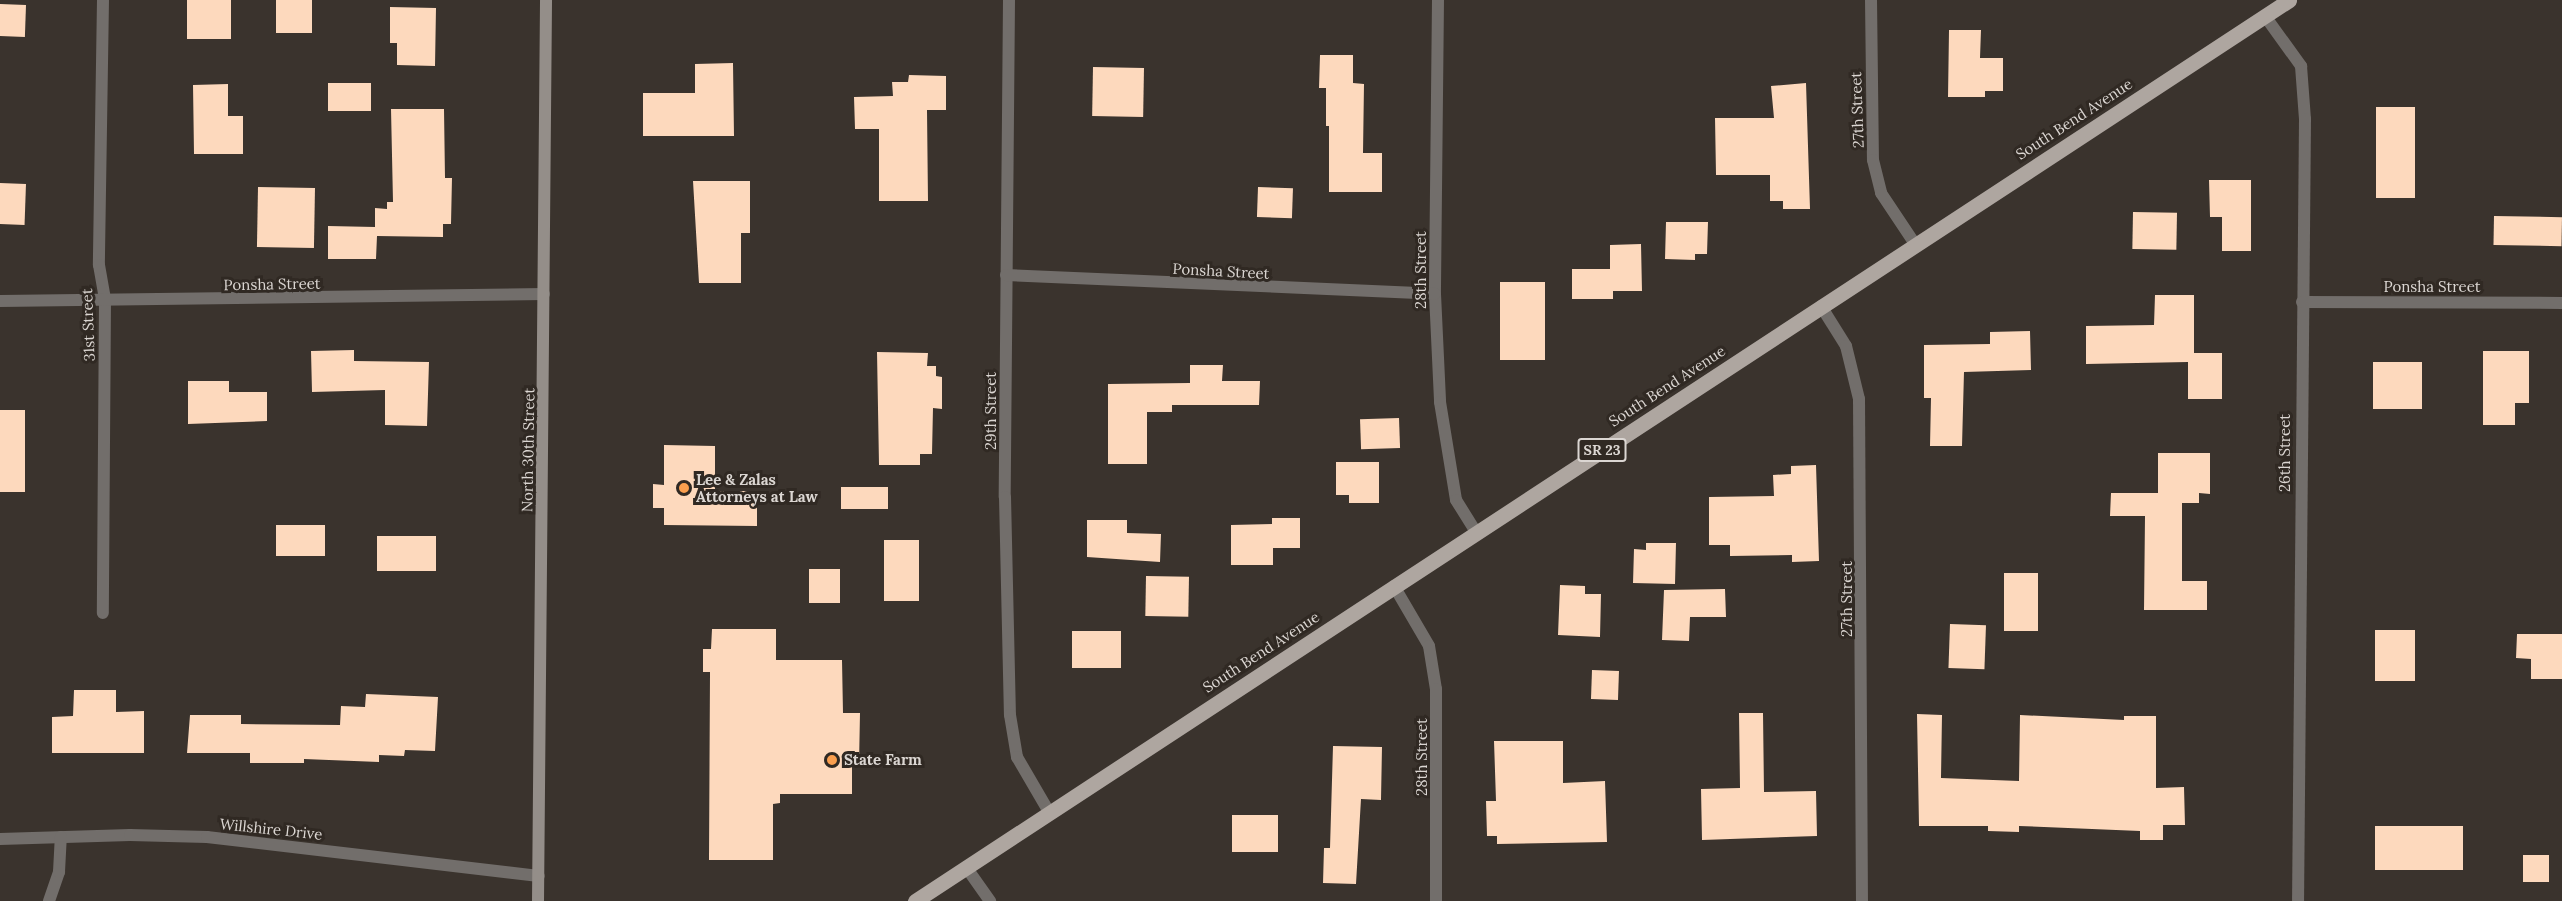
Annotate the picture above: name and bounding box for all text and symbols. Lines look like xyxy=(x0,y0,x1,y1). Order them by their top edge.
street label: 27th Street xyxy=(1847,72,1867,148)
street label: South Bend Avenue xyxy=(2012,75,2136,163)
street label: 28th Street xyxy=(1412,231,1430,309)
street label: Ponsha Street xyxy=(1172,259,1270,283)
street label: Ponsha Street xyxy=(223,274,321,294)
street label: Ponsha Street xyxy=(2384,278,2480,296)
street label: 31st Street xyxy=(78,288,98,362)
street label: South Bend Avenue xyxy=(1605,342,1729,430)
street label: 29th Street xyxy=(982,372,1000,450)
street label: North 30th Street xyxy=(518,388,538,512)
street label: 26th Street xyxy=(2276,414,2294,492)
road number: SR 23 xyxy=(1576,439,1628,461)
place label: Lee & Zalas Attorneys at Law xyxy=(696,470,818,505)
marker: Lee & Zalas Attorneys at Law xyxy=(677,481,691,495)
street label: 27th Street xyxy=(1838,561,1856,637)
street label: South Bend Avenue xyxy=(1199,608,1323,696)
street label: 28th Street xyxy=(1413,718,1431,796)
place label: State Farm xyxy=(844,751,922,769)
marker: State Farm xyxy=(825,753,839,767)
street label: Willshire Drive xyxy=(219,815,323,843)

